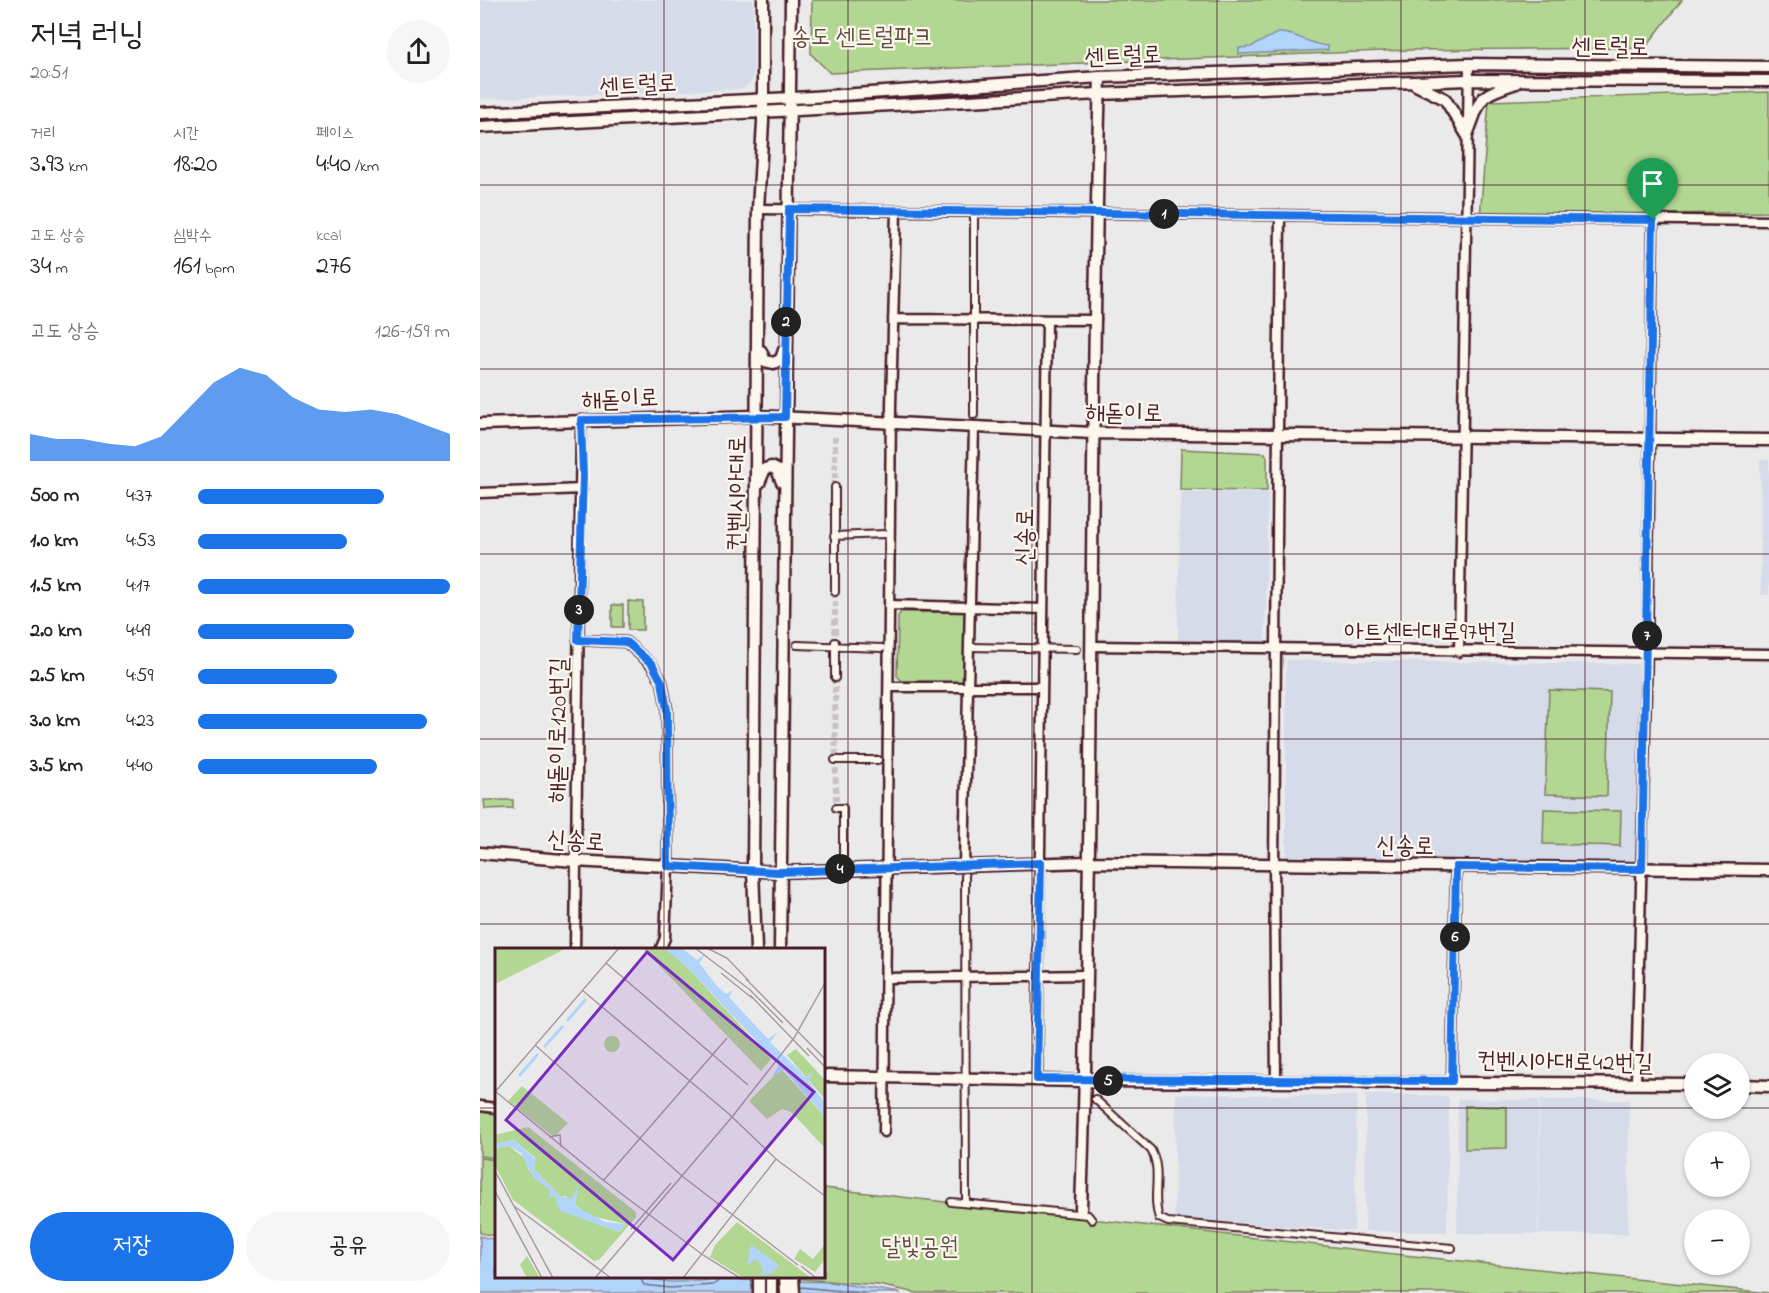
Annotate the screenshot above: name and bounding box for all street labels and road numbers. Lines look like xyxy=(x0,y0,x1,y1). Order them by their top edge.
street label: 센트럴로 xyxy=(1571,30,1649,67)
street label: 센트럴로 xyxy=(1084,39,1162,76)
street label: 센트럴로 xyxy=(599,67,678,106)
street label: 해돋이로 xyxy=(581,382,659,419)
street label: 해돋이로 xyxy=(1085,396,1163,433)
street label: 컨벤시아대로 xyxy=(720,435,757,551)
street label: 신송로 xyxy=(1008,508,1045,566)
street label: 아트센터대로97번길 xyxy=(1344,616,1516,651)
street label: 해돋이로120번길 xyxy=(541,657,578,803)
street label: 신송로 xyxy=(546,823,606,862)
street label: 신송로 xyxy=(1376,829,1434,866)
street label: 컨벤시아대로42번길 xyxy=(1477,1044,1653,1083)

